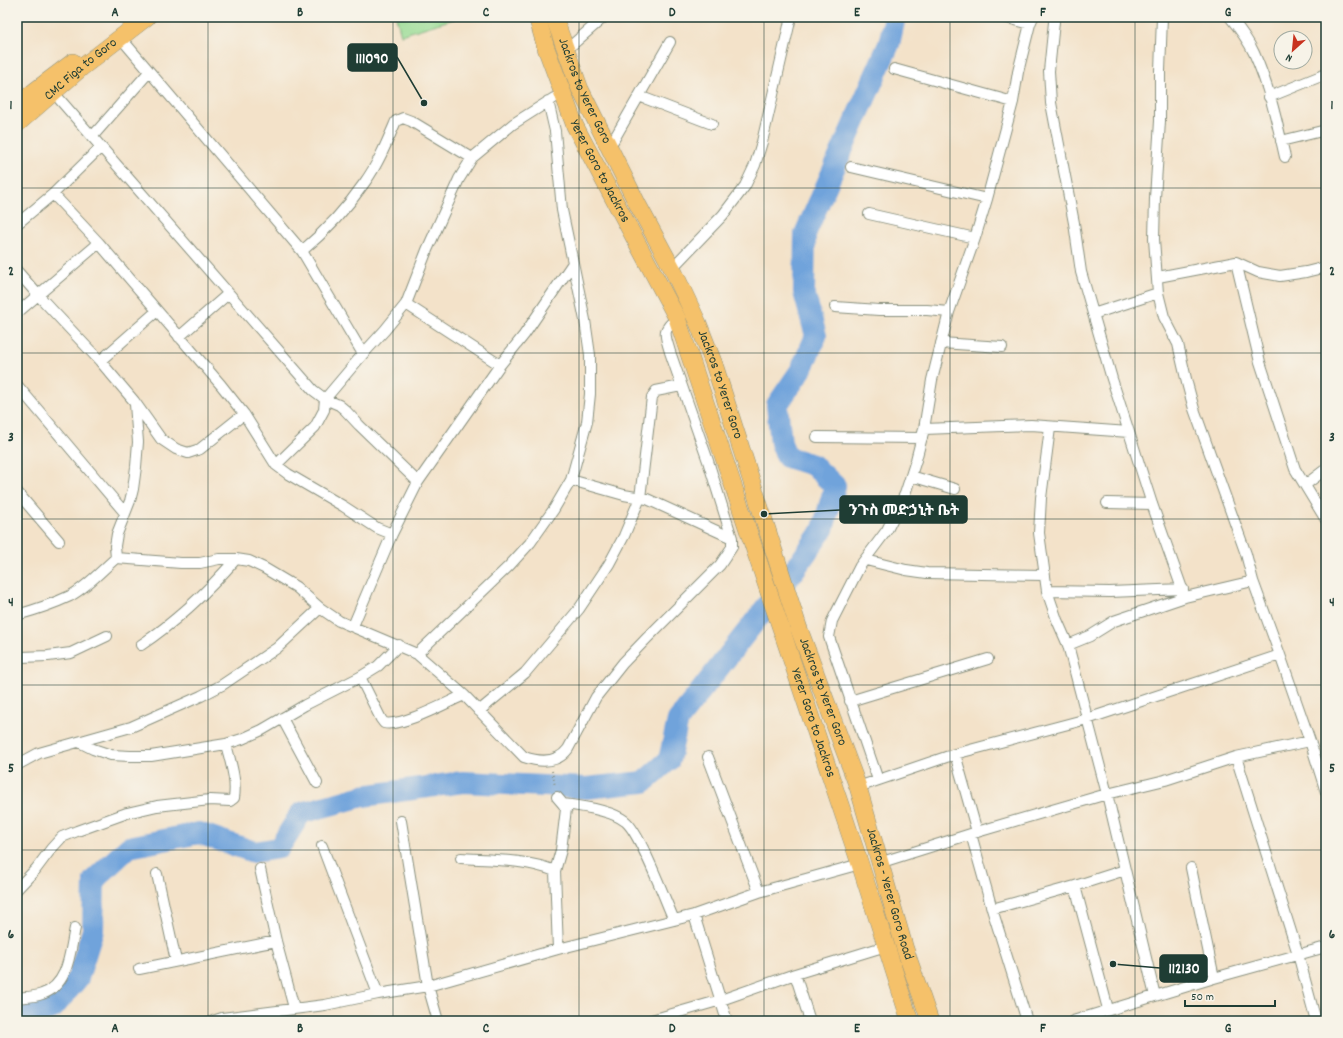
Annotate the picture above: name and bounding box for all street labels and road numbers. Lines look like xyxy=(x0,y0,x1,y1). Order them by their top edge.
street label: CMC Figa to Goro xyxy=(40,33,122,106)
street label: Jackros to Yerer Goro xyxy=(552,35,616,148)
street label: Yerer Goro to Jackros xyxy=(564,117,635,227)
street label: Jackros to Yerer Goro xyxy=(692,327,747,442)
street label: Jackros to Yerer Goro xyxy=(793,635,852,749)
street label: Yerer Goro to Jackros xyxy=(785,666,840,780)
street label: Jackros - Yerer Goro Road xyxy=(860,825,918,963)

